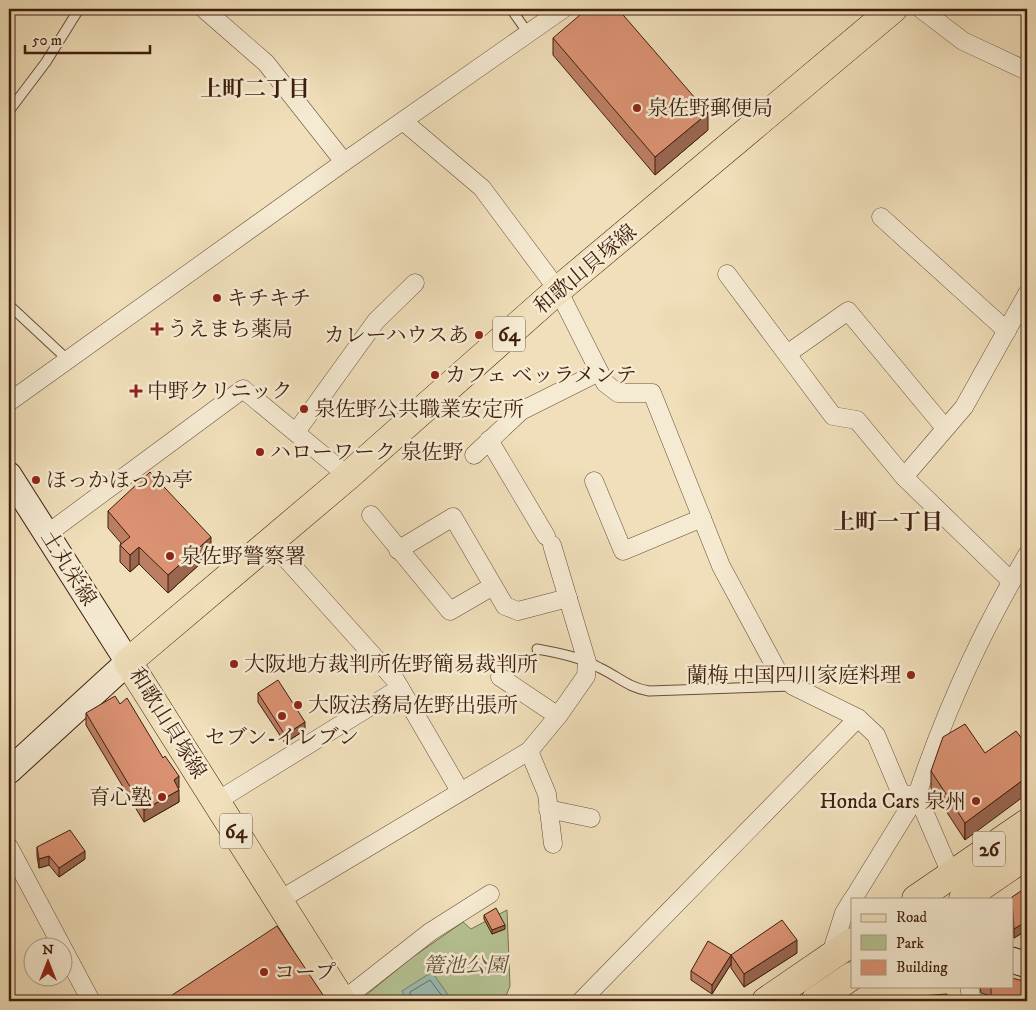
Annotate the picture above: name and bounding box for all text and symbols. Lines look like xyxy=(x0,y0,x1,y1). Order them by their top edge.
scale bar xyxy=(25,22,150,54)
text: 50 m xyxy=(32,31,62,50)
district label: 上町二丁目 xyxy=(200,76,310,103)
place label: 泉佐野郵便局 xyxy=(647,96,773,122)
marker: 泉佐野郵便局 xyxy=(631,102,643,114)
street label: 和歌山貝塚線 xyxy=(529,219,642,320)
place label: キチキチ xyxy=(227,286,311,312)
marker: キチキチ xyxy=(211,292,223,304)
road number: 64 xyxy=(493,316,525,352)
place label: うえまち薬局 xyxy=(167,317,293,343)
marker: うえまち薬局 xyxy=(151,323,163,335)
place label: カレーハウスあ xyxy=(324,323,469,349)
marker: カレーハウスあ xyxy=(473,329,485,341)
place label: カフェ ベッラメンテ xyxy=(445,363,637,389)
marker: カフェ ベッラメンテ xyxy=(429,369,441,381)
place label: 中野クリニック xyxy=(147,379,293,405)
marker: 中野クリニック xyxy=(129,384,143,398)
place label: 泉佐野公共職業安定所 xyxy=(314,397,524,423)
marker: 泉佐野公共職業安定所 xyxy=(298,403,310,415)
place label: ハローワーク 泉佐野 xyxy=(270,440,464,466)
marker: ハローワーク 泉佐野 xyxy=(254,446,266,458)
place label: ほっかほっか亭 xyxy=(46,468,193,494)
marker: ほっかほっか亭 xyxy=(30,474,42,486)
district label: 上町一丁目 xyxy=(833,509,943,536)
street label: 土丸栄線 xyxy=(35,526,101,611)
place label: 泉佐野警察署 xyxy=(180,544,306,570)
marker: 泉佐野警察署 xyxy=(164,550,176,562)
place label: 大阪地方裁判所佐野簡易裁判所 xyxy=(244,652,538,678)
marker: 大阪地方裁判所佐野簡易裁判所 xyxy=(228,658,240,670)
street label: 和歌山貝塚線 xyxy=(123,663,212,784)
place label: 蘭梅 中国四川家庭料理 xyxy=(686,663,901,689)
marker: 蘭梅 中国四川家庭料理 xyxy=(905,669,917,681)
place label: 大阪法務局佐野出張所 xyxy=(308,693,518,719)
marker: 大阪法務局佐野出張所 xyxy=(292,699,304,711)
marker: セブン-イレブン xyxy=(276,710,288,722)
place label: セブン-イレブン xyxy=(205,725,359,751)
place label: 育心塾 xyxy=(89,785,152,811)
place label: Honda Cars 泉州 xyxy=(819,789,966,815)
marker: 育心塾 xyxy=(156,791,168,803)
marker: Honda Cars 泉州 xyxy=(970,795,982,807)
road number: 64 xyxy=(220,814,252,848)
road number: 26 xyxy=(973,832,1005,866)
legend xyxy=(851,898,1014,988)
text: Road xyxy=(896,908,928,927)
text: Park xyxy=(896,934,925,953)
north arrow xyxy=(22,938,72,988)
text: N xyxy=(42,941,54,959)
park label: 篭池公園 xyxy=(423,953,510,979)
text: Building xyxy=(896,958,948,977)
place label: コープ xyxy=(274,960,336,986)
marker: コープ xyxy=(258,966,270,978)

